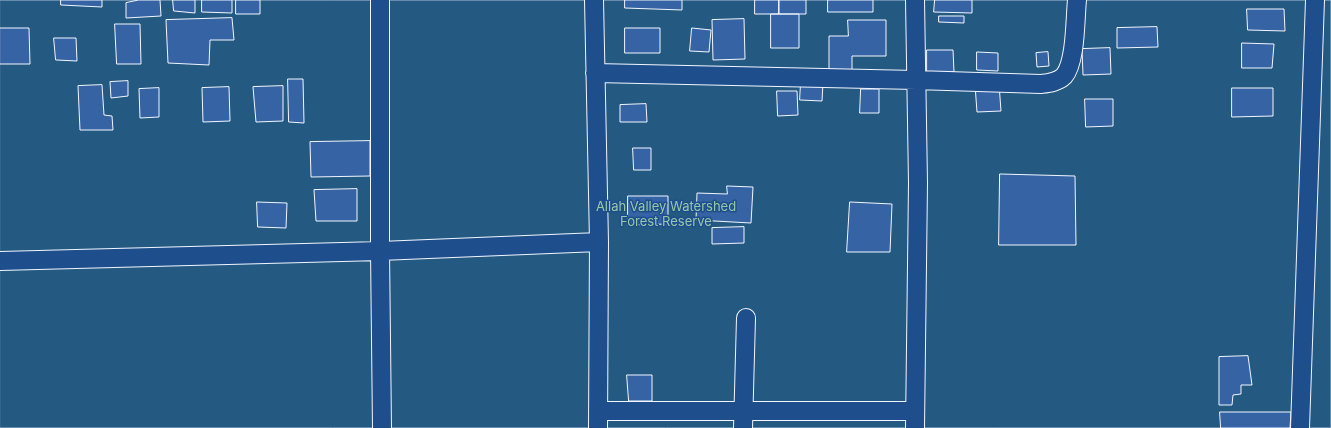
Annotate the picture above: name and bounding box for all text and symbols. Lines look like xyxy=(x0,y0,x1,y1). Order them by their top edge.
park label: Allah Valley Watershed Forest Reserve xyxy=(596,199,736,230)

